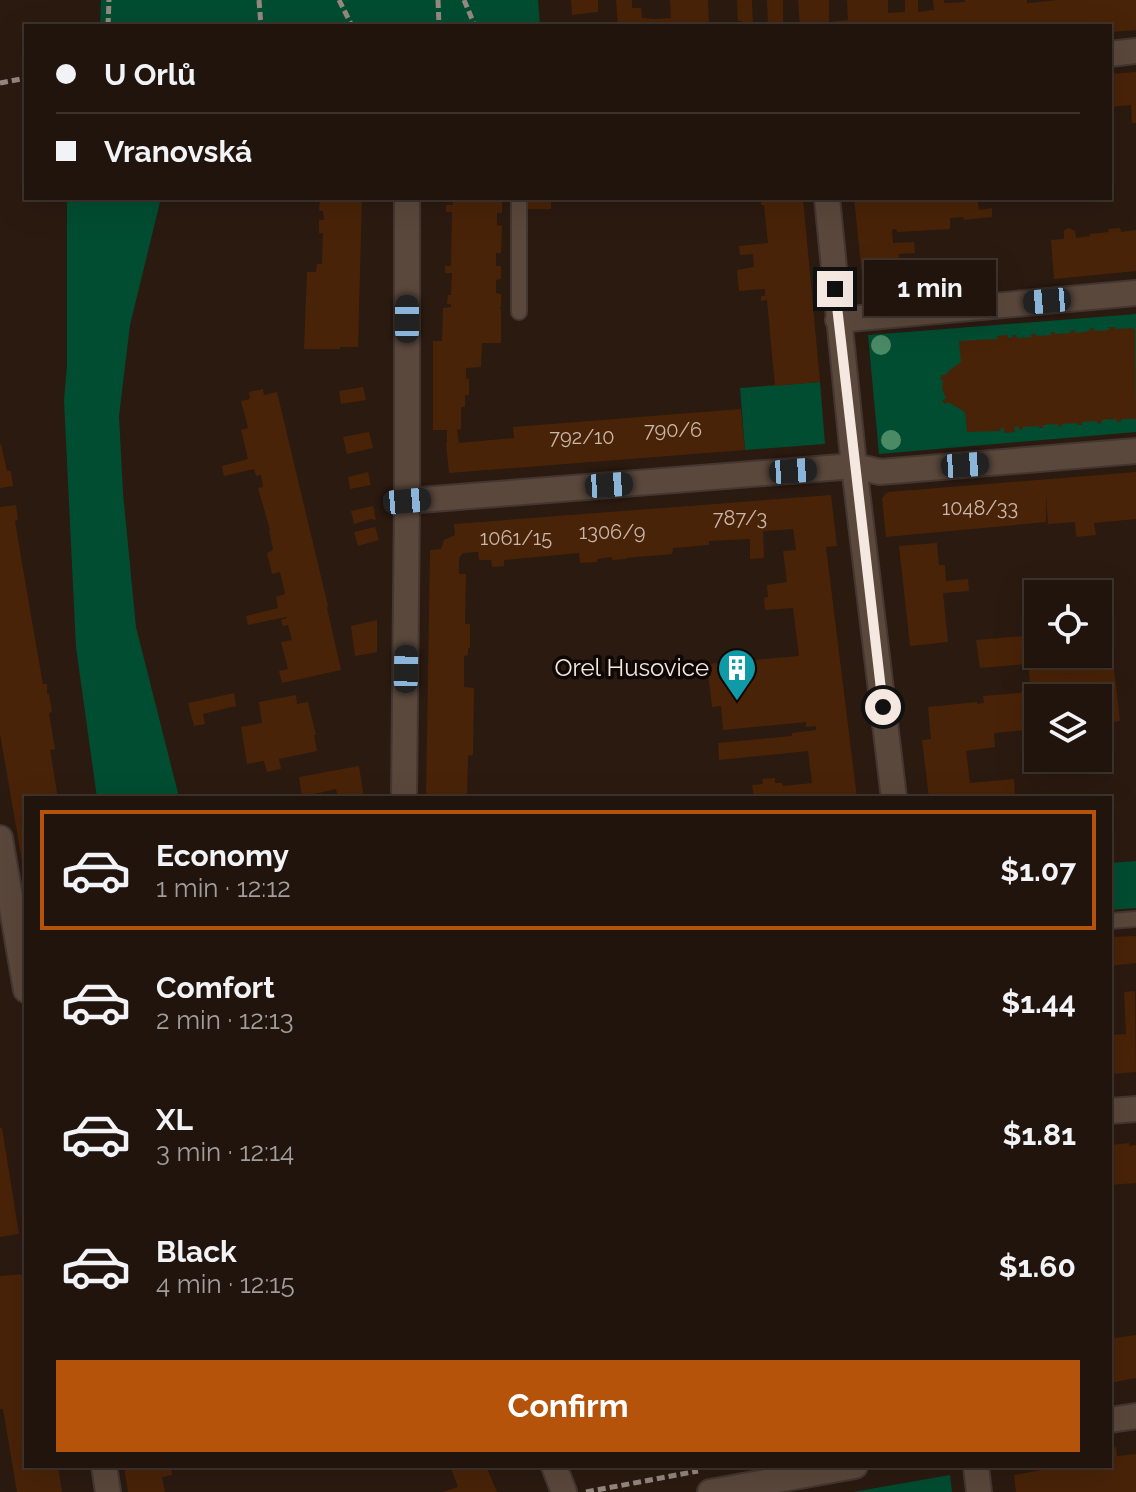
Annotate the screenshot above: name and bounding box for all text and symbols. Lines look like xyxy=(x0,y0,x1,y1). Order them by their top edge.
text: U Orlů xyxy=(104,57,196,92)
text: Vranovská xyxy=(104,134,252,169)
callout: 1 min xyxy=(863,261,995,317)
route end xyxy=(817,271,853,307)
text: 1 min xyxy=(897,273,963,303)
car xyxy=(1022,287,1072,315)
car xyxy=(395,295,419,343)
house number: 790/6 xyxy=(644,418,702,442)
house number: 792/10 xyxy=(549,425,615,449)
car xyxy=(940,451,990,479)
car xyxy=(768,457,818,485)
car xyxy=(584,471,634,499)
car xyxy=(382,487,432,515)
house number: 1048/33 xyxy=(942,496,1018,520)
house number: 787/3 xyxy=(713,506,767,530)
house number: 1306/9 xyxy=(579,520,645,544)
house number: 1061/15 xyxy=(480,526,552,550)
map controls xyxy=(1024,580,1112,772)
button: locate xyxy=(1024,580,1112,668)
car xyxy=(394,645,418,693)
building icon: Orel Husovice xyxy=(716,647,758,702)
place label: Orel Husovice xyxy=(554,653,709,682)
button: layers xyxy=(1024,684,1112,772)
route start xyxy=(865,689,901,725)
icon: car xyxy=(60,834,132,906)
text: Economy xyxy=(156,838,289,873)
text: $1.07 xyxy=(1000,853,1076,888)
text: 1 min · 12:12 xyxy=(156,873,291,903)
icon: car xyxy=(60,966,132,1038)
text: Comfort xyxy=(156,970,275,1005)
text: $1.44 xyxy=(1001,985,1076,1020)
text: 2 min · 12:13 xyxy=(156,1005,294,1035)
icon: car xyxy=(60,1098,132,1170)
text: XL xyxy=(156,1102,193,1137)
text: $1.81 xyxy=(1002,1117,1076,1152)
text: 3 min · 12:14 xyxy=(156,1137,294,1167)
icon: car xyxy=(60,1230,132,1302)
text: Black xyxy=(156,1234,237,1269)
text: $1.60 xyxy=(999,1249,1076,1284)
text: 4 min · 12:15 xyxy=(156,1269,295,1299)
button: Confirm xyxy=(56,1360,1080,1452)

